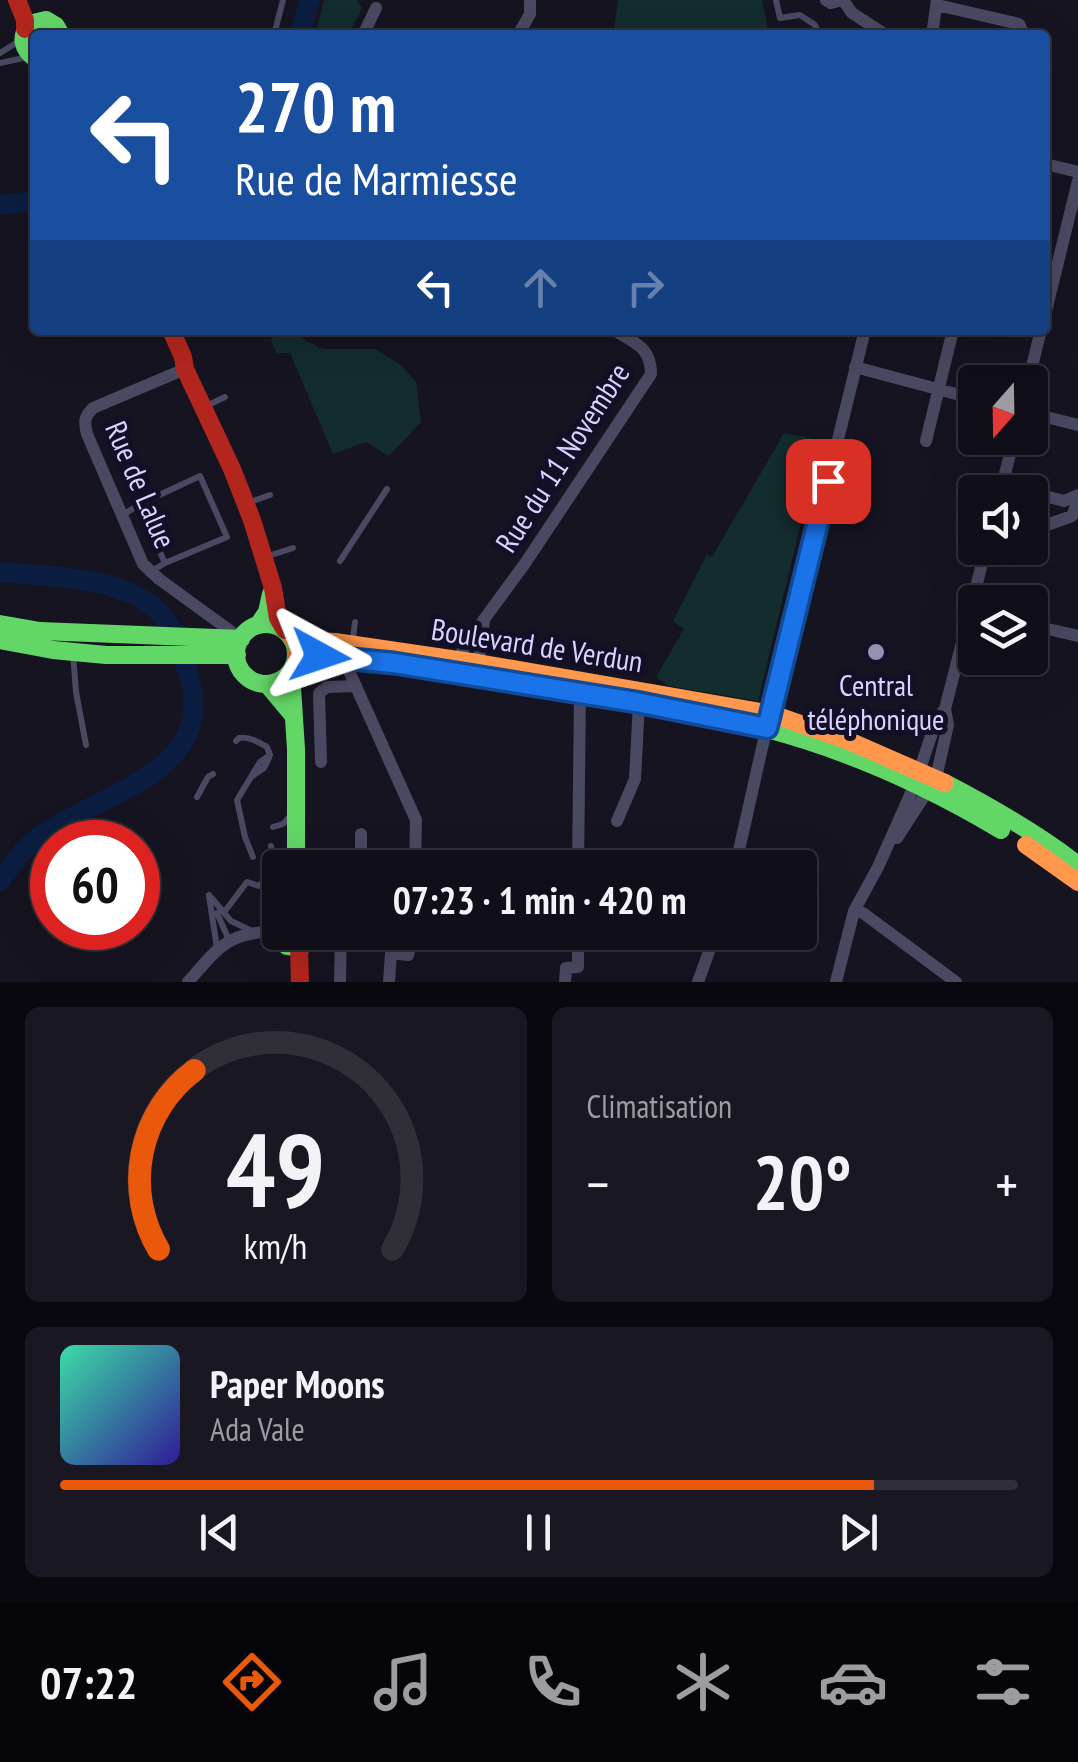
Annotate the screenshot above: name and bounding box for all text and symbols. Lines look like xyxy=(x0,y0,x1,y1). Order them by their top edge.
text: 270 m xyxy=(235,61,396,151)
icon: left xyxy=(70,70,200,200)
text: Rue de Marmiesse xyxy=(235,149,518,207)
icon: left xyxy=(408,260,463,315)
icon: ahead xyxy=(513,260,568,315)
icon: right xyxy=(618,260,673,315)
street label: Rue du 11 Novembre xyxy=(486,355,637,559)
north arrow xyxy=(958,365,1048,455)
map controls xyxy=(958,365,1048,675)
street label: Rue de Lalue xyxy=(97,415,186,554)
pin xyxy=(786,439,871,524)
icon: arrive xyxy=(801,454,856,509)
button: sound xyxy=(958,475,1048,565)
button: layers xyxy=(958,585,1048,675)
position arrow xyxy=(268,604,372,708)
street label: Boulevard de Verdun xyxy=(429,609,646,680)
marker: Central téléphonique xyxy=(865,641,887,663)
place label: Central téléphonique xyxy=(807,665,945,738)
speed limit sign: 60 xyxy=(30,820,160,950)
text: 07:23 · 1 min · 420 m xyxy=(393,875,686,924)
text: Climatisation xyxy=(587,1085,732,1127)
text: 49 xyxy=(226,1101,325,1236)
text: 20° xyxy=(753,1134,852,1231)
text: − xyxy=(587,1148,609,1219)
text: + xyxy=(995,1148,1018,1219)
text: km/h xyxy=(244,1223,307,1269)
text: Paper Moons xyxy=(210,1359,385,1408)
text: Ada Vale xyxy=(210,1408,305,1450)
icon: previous xyxy=(192,1505,247,1560)
icon: pause xyxy=(511,1505,566,1560)
icon: next xyxy=(831,1505,886,1560)
icon: directions xyxy=(217,1647,287,1717)
icon: music xyxy=(368,1647,438,1717)
icon: phone xyxy=(518,1647,588,1717)
icon: climate xyxy=(668,1647,738,1717)
icon: car xyxy=(818,1647,888,1717)
icon: filters xyxy=(968,1647,1038,1717)
text: 07:22 xyxy=(40,1653,137,1711)

